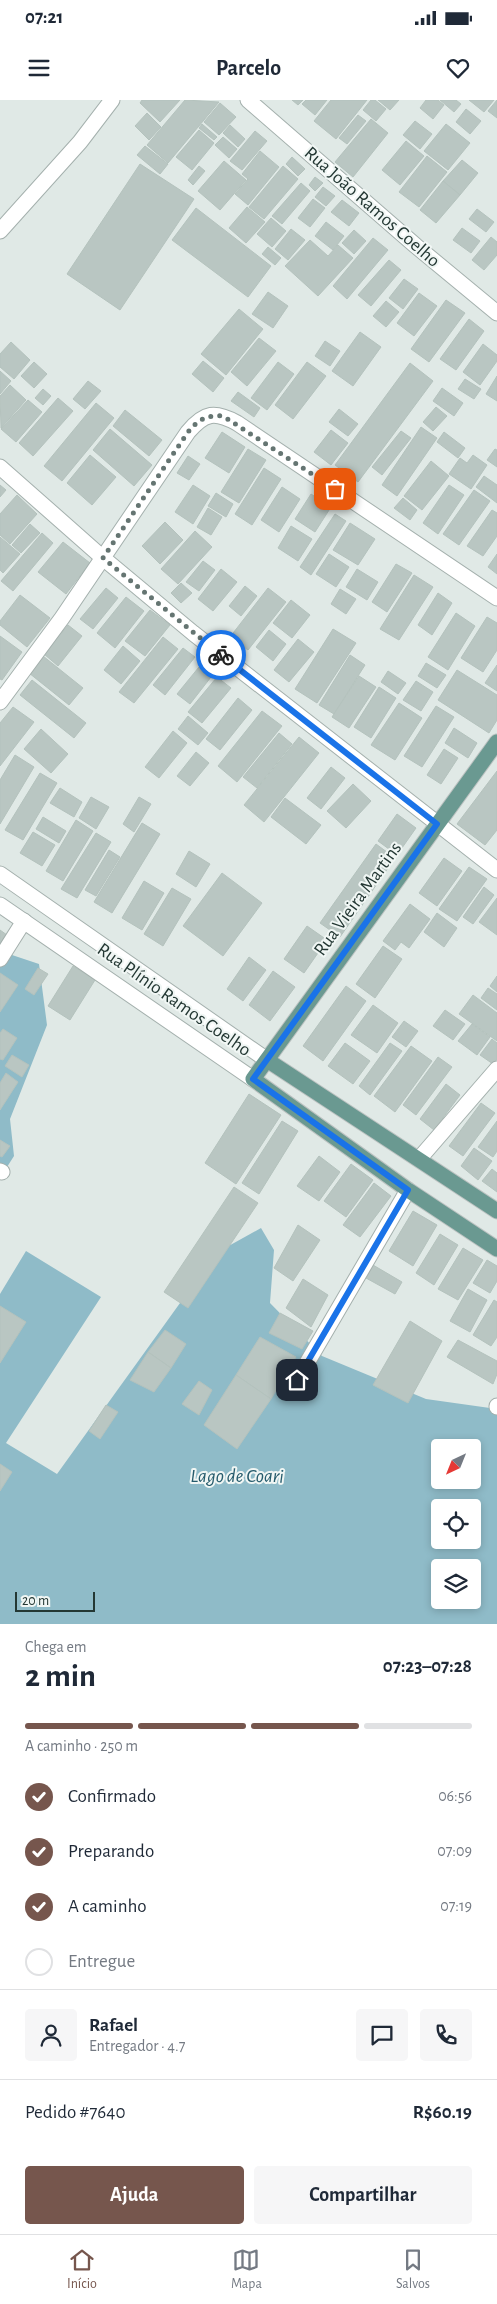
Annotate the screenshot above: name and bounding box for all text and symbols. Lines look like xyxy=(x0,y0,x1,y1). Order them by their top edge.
text: 07:21 xyxy=(25,8,63,27)
icon: menu xyxy=(25,54,53,82)
icon: heart xyxy=(444,54,472,82)
text: Parcelo xyxy=(216,57,281,79)
street label: Rua João Ramos Coelho xyxy=(301,143,443,271)
pin xyxy=(314,468,356,510)
icon: bag xyxy=(321,475,349,503)
courier xyxy=(196,630,246,680)
icon: bike xyxy=(207,641,235,669)
street label: Rua Vieira Martins xyxy=(311,839,405,959)
street label: Rua Plínio Ramos Coelho xyxy=(94,940,254,1060)
pin xyxy=(276,1359,318,1401)
icon: home xyxy=(283,1366,311,1394)
north arrow xyxy=(431,1439,481,1489)
map controls xyxy=(431,1439,481,1609)
water label: Lago de Coari xyxy=(190,1466,284,1486)
button: locate xyxy=(431,1499,481,1549)
button: layers xyxy=(431,1559,481,1609)
scale bar xyxy=(15,1589,95,1612)
text: 20 m xyxy=(22,1594,49,1608)
text: Chega em xyxy=(25,1639,87,1655)
text: 07:23–07:28 xyxy=(383,1657,472,1676)
text: 2 min xyxy=(25,1660,96,1692)
text: A caminho · 250 m xyxy=(25,1738,138,1754)
icon: check xyxy=(25,1783,53,1811)
text: Confirmado xyxy=(68,1787,156,1806)
text: 06:56 xyxy=(438,1788,472,1804)
icon: check xyxy=(25,1838,53,1866)
text: Preparando xyxy=(68,1842,154,1861)
text: 07:09 xyxy=(437,1843,472,1859)
icon: check xyxy=(25,1893,53,1921)
text: A caminho xyxy=(68,1897,147,1916)
text: 07:19 xyxy=(440,1898,472,1914)
text: Entregue xyxy=(68,1952,135,1971)
button: person xyxy=(25,2009,77,2061)
button: chat xyxy=(356,2009,408,2061)
button: phone xyxy=(420,2009,472,2061)
text: Rafael xyxy=(89,2016,138,2035)
text: Entregador · 4.7 xyxy=(89,2038,185,2054)
text: Pedido #7640 xyxy=(25,2103,125,2122)
text: R$60.19 xyxy=(413,2103,472,2122)
button: Ajuda xyxy=(25,2166,244,2224)
button: Compartilhar xyxy=(254,2166,472,2224)
tab: Início xyxy=(67,2246,97,2293)
tab: Mapa xyxy=(231,2246,262,2293)
tab: Salvos xyxy=(396,2246,430,2293)

